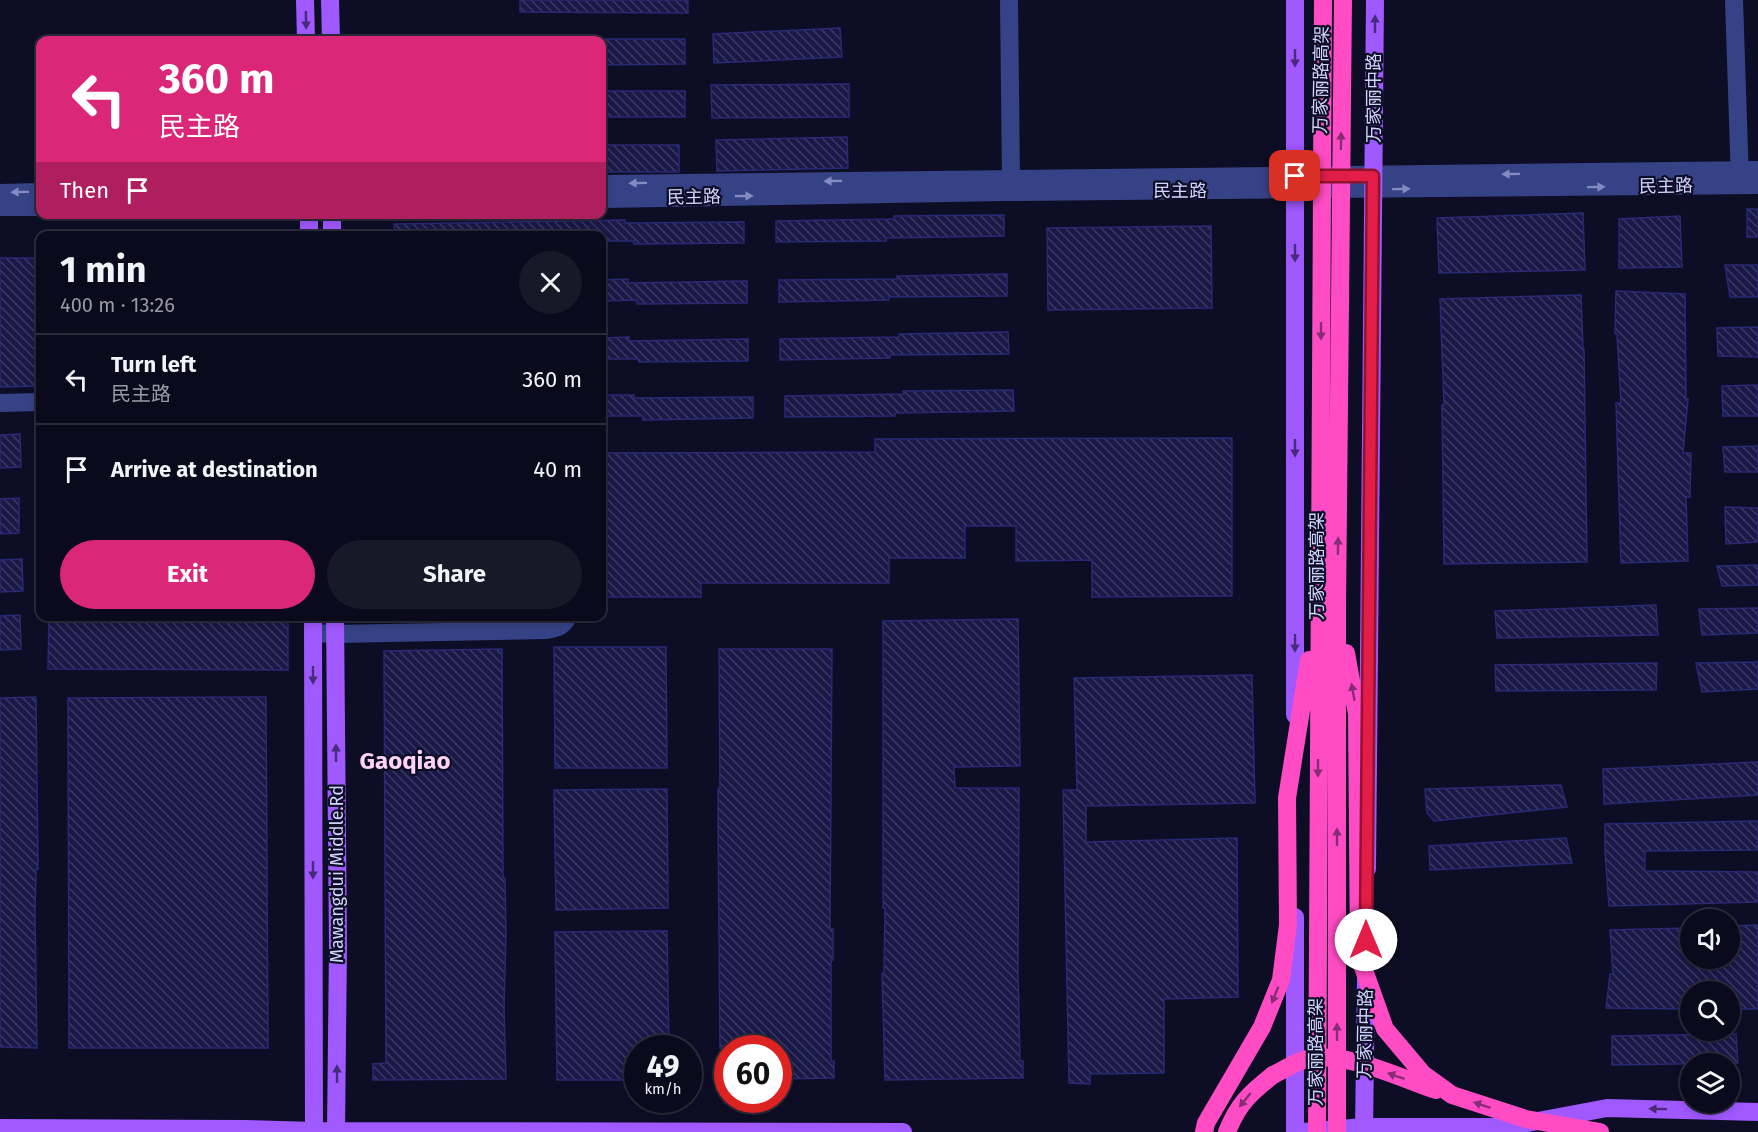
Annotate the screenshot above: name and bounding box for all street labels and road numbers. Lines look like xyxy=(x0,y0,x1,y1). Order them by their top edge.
street label: 万家丽路高架 xyxy=(1309,26,1333,134)
street label: 万家丽中路 xyxy=(1363,53,1385,143)
street label: 民主路 xyxy=(1639,175,1693,197)
street label: 民主路 xyxy=(1153,180,1207,202)
street label: 民主路 xyxy=(667,186,721,208)
street label: 万家丽路高架 xyxy=(1306,512,1328,620)
street label: Mawangdui Middle.Rd xyxy=(326,785,348,963)
street label: 万家丽中路 xyxy=(1353,989,1377,1079)
street label: 万家丽路高架 xyxy=(1305,998,1327,1106)

